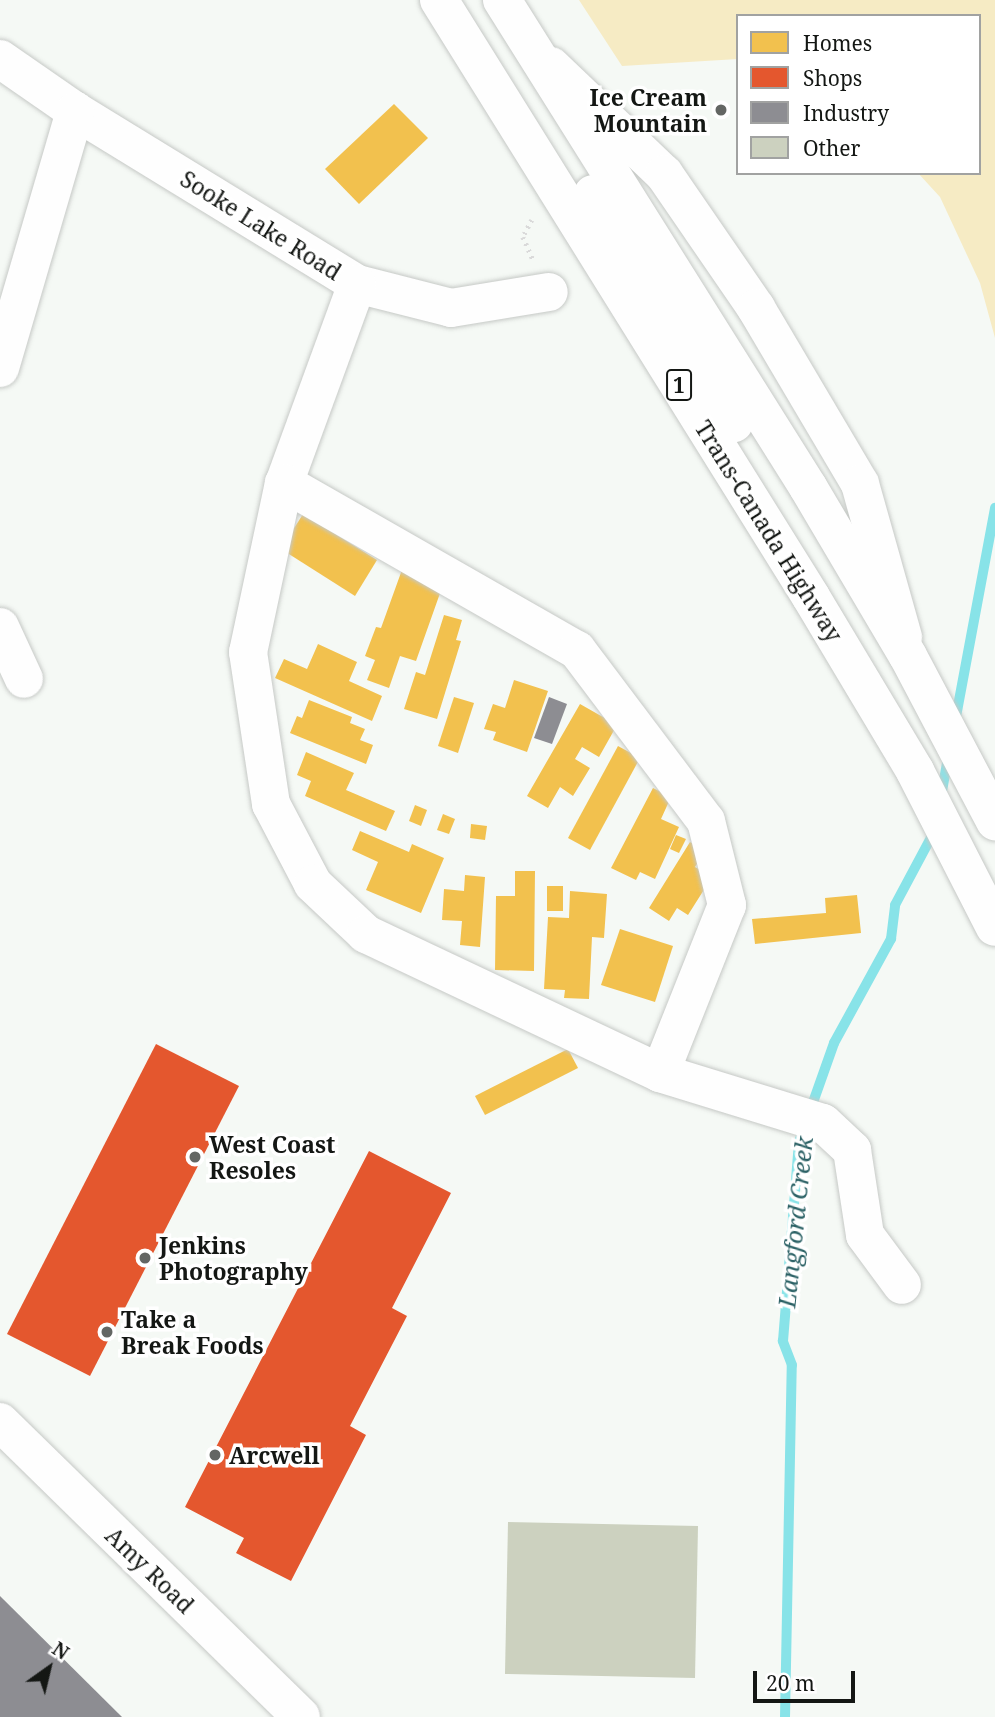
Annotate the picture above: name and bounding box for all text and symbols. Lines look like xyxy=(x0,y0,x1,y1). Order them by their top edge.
legend xyxy=(736,14,981,175)
text: Homes xyxy=(803,29,872,57)
text: Shops xyxy=(803,64,862,92)
place label: Ice Cream Mountain xyxy=(589,83,707,137)
text: Industry xyxy=(803,99,889,127)
marker: Ice Cream Mountain xyxy=(713,102,729,118)
text: Other xyxy=(803,134,860,162)
street label: Sooke Lake Road xyxy=(176,164,346,286)
road number: 1 xyxy=(665,368,693,402)
street label: Trans-Canada Highway xyxy=(690,415,848,647)
place label: West Coast Resoles xyxy=(209,1130,335,1184)
water label: Langford Creek xyxy=(772,1135,818,1309)
marker: West Coast Resoles xyxy=(187,1149,203,1165)
place label: Jenkins Photography xyxy=(159,1231,308,1285)
marker: Jenkins Photography xyxy=(137,1250,153,1266)
place label: Take a Break Foods xyxy=(121,1305,264,1359)
marker: Take a Break Foods xyxy=(99,1324,115,1340)
place label: Arcwell xyxy=(229,1441,320,1469)
marker: Arcwell xyxy=(207,1447,223,1463)
street label: Amy Road xyxy=(100,1521,200,1619)
north arrow xyxy=(14,1633,84,1703)
text: N xyxy=(47,1636,74,1666)
scale bar xyxy=(757,1658,858,1702)
text: 20 m xyxy=(766,1669,815,1697)

